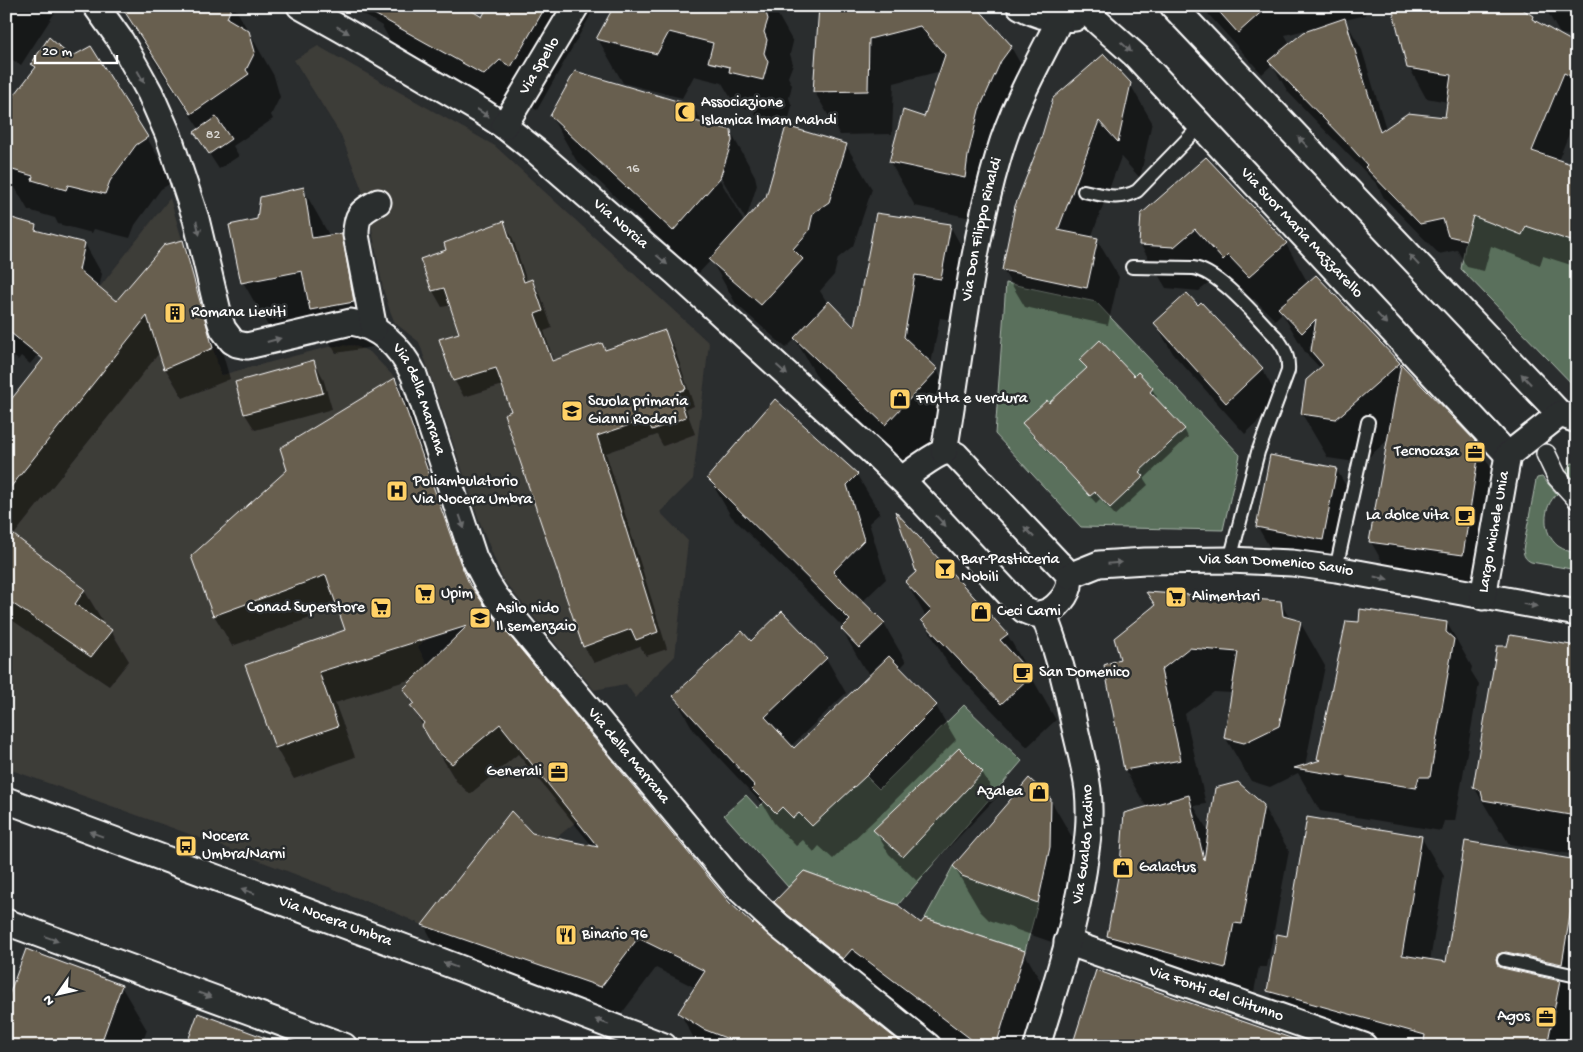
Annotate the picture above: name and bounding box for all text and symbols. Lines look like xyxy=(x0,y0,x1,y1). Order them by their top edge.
one-way arrow xyxy=(336,25,350,34)
scale bar xyxy=(35,32,118,64)
street label: Via Spello xyxy=(515,34,565,99)
one-way arrow xyxy=(1120,41,1132,53)
text: 20 m xyxy=(42,43,72,61)
one-way arrow xyxy=(137,70,146,83)
place label: Associazione Islamica Imam Mahdi xyxy=(701,94,837,131)
mosque icon: Associazione Islamica Imam Mahdi xyxy=(673,100,697,124)
one-way arrow xyxy=(476,108,489,118)
house number: 82 xyxy=(206,127,220,144)
one-way arrow xyxy=(1297,137,1309,149)
street label: Via Don Filippo Rinaldi xyxy=(958,155,1007,304)
house number: 16 xyxy=(626,161,640,178)
street label: Via Suor Maria Mazzarello xyxy=(1235,163,1367,303)
street label: Via Norcia xyxy=(588,194,653,254)
one-way arrow xyxy=(194,221,202,236)
one-way arrow xyxy=(655,255,668,266)
one-way arrow xyxy=(1408,255,1420,267)
building icon: Romana Lieviti xyxy=(163,301,187,325)
place label: Romana Lieviti xyxy=(191,304,286,323)
one-way arrow xyxy=(1376,312,1388,324)
one-way arrow xyxy=(267,336,282,344)
street label: Via della Marrana xyxy=(387,339,449,459)
one-way arrow xyxy=(776,364,789,375)
one-way arrow xyxy=(1520,373,1532,385)
shop icon: Frutta e verdura xyxy=(888,387,912,411)
place label: Frutta e verdura xyxy=(915,390,1029,409)
place label: Scuola primaria Gianni Rodari xyxy=(588,393,689,430)
school or university icon: Scuola primaria Gianni Rodari xyxy=(560,399,584,423)
office icon: Tecnocasa xyxy=(1463,440,1487,464)
place label: Tecnocasa xyxy=(1393,443,1460,462)
street label: Largo Michele Unia xyxy=(1474,469,1515,594)
place label: Poliambulatorio Via Nocera Umbra xyxy=(412,473,534,510)
hospital icon: Poliambulatorio Via Nocera Umbra xyxy=(385,479,409,503)
cafe icon: La dolce vita xyxy=(1453,504,1477,528)
place label: La dolce vita xyxy=(1366,507,1450,526)
one-way arrow xyxy=(458,515,466,530)
one-way arrow xyxy=(935,515,947,527)
one-way arrow xyxy=(1023,526,1035,538)
street label: Via San Domenico Savio xyxy=(1198,550,1355,582)
place label: Bar-Pasticceria Nobili xyxy=(960,551,1061,588)
bar icon: Bar-Pasticceria Nobili xyxy=(933,557,957,581)
one-way arrow xyxy=(1107,558,1123,566)
one-way arrow xyxy=(1374,574,1390,582)
supermarket icon: Upim xyxy=(413,582,437,606)
place label: Upim xyxy=(441,585,474,604)
supermarket icon: Alimentari xyxy=(1164,585,1188,609)
place label: Alimentari xyxy=(1192,588,1260,607)
supermarket icon: Conad Superstore xyxy=(369,596,393,620)
place label: Conad Superstore xyxy=(247,599,366,618)
place label: Asilo nido Il semenzaio xyxy=(496,600,576,637)
shop icon: Ceci Carni xyxy=(969,600,993,624)
one-way arrow xyxy=(1522,601,1538,609)
place label: Ceci Carni xyxy=(997,603,1061,622)
school or university icon: Asilo nido Il semenzaio xyxy=(468,606,492,630)
cafe icon: San Domenico xyxy=(1011,661,1035,685)
place label: San Domenico xyxy=(1039,664,1130,683)
street label: Via della Marrana xyxy=(582,703,674,809)
office icon: Generali xyxy=(546,760,570,784)
place label: Generali xyxy=(486,763,542,782)
shop icon: Azalea xyxy=(1027,780,1051,804)
place label: Azalea xyxy=(977,783,1024,802)
street label: Via Gualdo Tadino xyxy=(1068,783,1099,907)
place label: Nocera Umbra/Narni xyxy=(202,828,286,865)
one-way arrow xyxy=(88,830,103,838)
bus stop icon: Nocera Umbra/Narni xyxy=(174,834,198,858)
shop icon: Galactus xyxy=(1111,856,1135,880)
place label: Galactus xyxy=(1139,859,1197,878)
one-way arrow xyxy=(241,887,256,894)
street label: Via Nocera Umbra xyxy=(275,892,396,952)
restaurant icon: Binario 96 xyxy=(554,923,578,947)
place label: Binario 96 xyxy=(581,926,648,945)
one-way arrow xyxy=(45,935,60,943)
one-way arrow xyxy=(442,961,457,969)
street label: Via Fonti del Clitunno xyxy=(1145,962,1286,1027)
north arrow xyxy=(32,970,82,1020)
text: N xyxy=(40,991,59,1008)
one-way arrow xyxy=(197,992,212,999)
office icon: Agos xyxy=(1534,1005,1558,1029)
place label: Agos xyxy=(1497,1008,1531,1027)
one-way arrow xyxy=(594,1018,609,1026)

